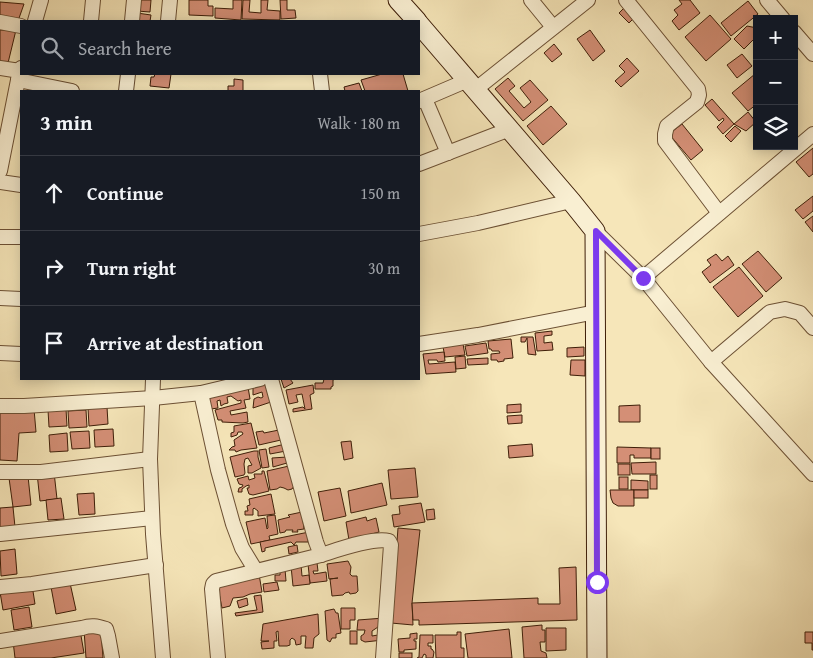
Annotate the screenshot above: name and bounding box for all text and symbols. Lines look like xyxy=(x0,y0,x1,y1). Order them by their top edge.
map controls xyxy=(753,15,798,150)
button: + xyxy=(753,15,798,60)
search box xyxy=(20,20,420,75)
icon: search xyxy=(38,34,66,62)
text: Search here xyxy=(78,34,172,62)
button: − xyxy=(753,60,798,105)
button: layers xyxy=(753,105,798,150)
text: 3 min xyxy=(40,107,92,138)
text: Walk · 180 m xyxy=(317,111,400,135)
icon: ahead xyxy=(40,179,68,207)
text: Continue xyxy=(87,179,164,207)
text: 150 m xyxy=(360,181,400,205)
icon: right xyxy=(40,254,68,282)
text: Turn right xyxy=(87,254,176,282)
text: 30 m xyxy=(368,256,400,280)
route end xyxy=(632,267,655,290)
icon: arrive xyxy=(40,329,68,357)
text: Arrive at destination xyxy=(87,329,263,357)
route start xyxy=(586,571,609,594)

